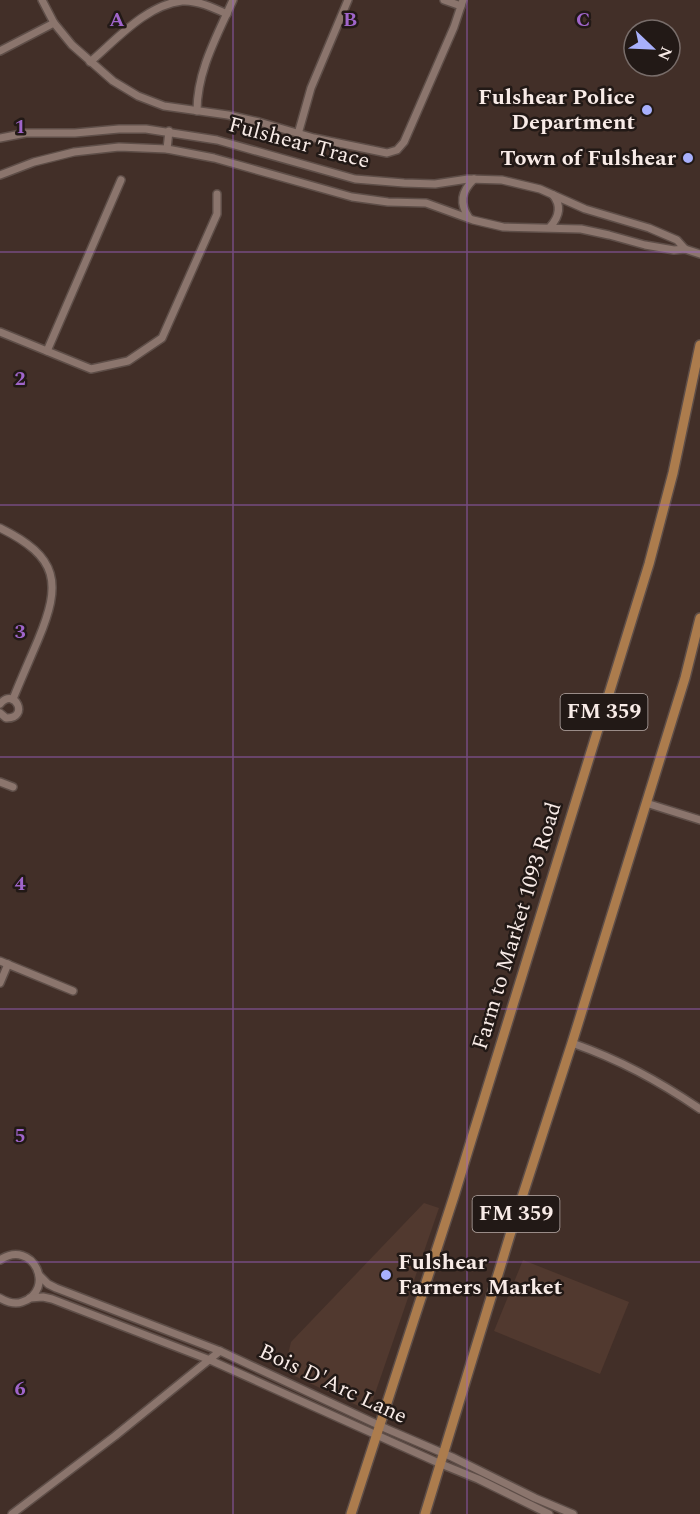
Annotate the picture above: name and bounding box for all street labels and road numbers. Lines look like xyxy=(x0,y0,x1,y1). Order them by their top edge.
street label: Fulshear Trace xyxy=(225,108,373,178)
road number: FM 359 xyxy=(560,694,648,730)
street label: Farm to Market 1093 Road xyxy=(464,798,570,1054)
road number: FM 359 xyxy=(472,1196,560,1232)
street label: Bois D'Arc Lane xyxy=(253,1335,413,1433)

